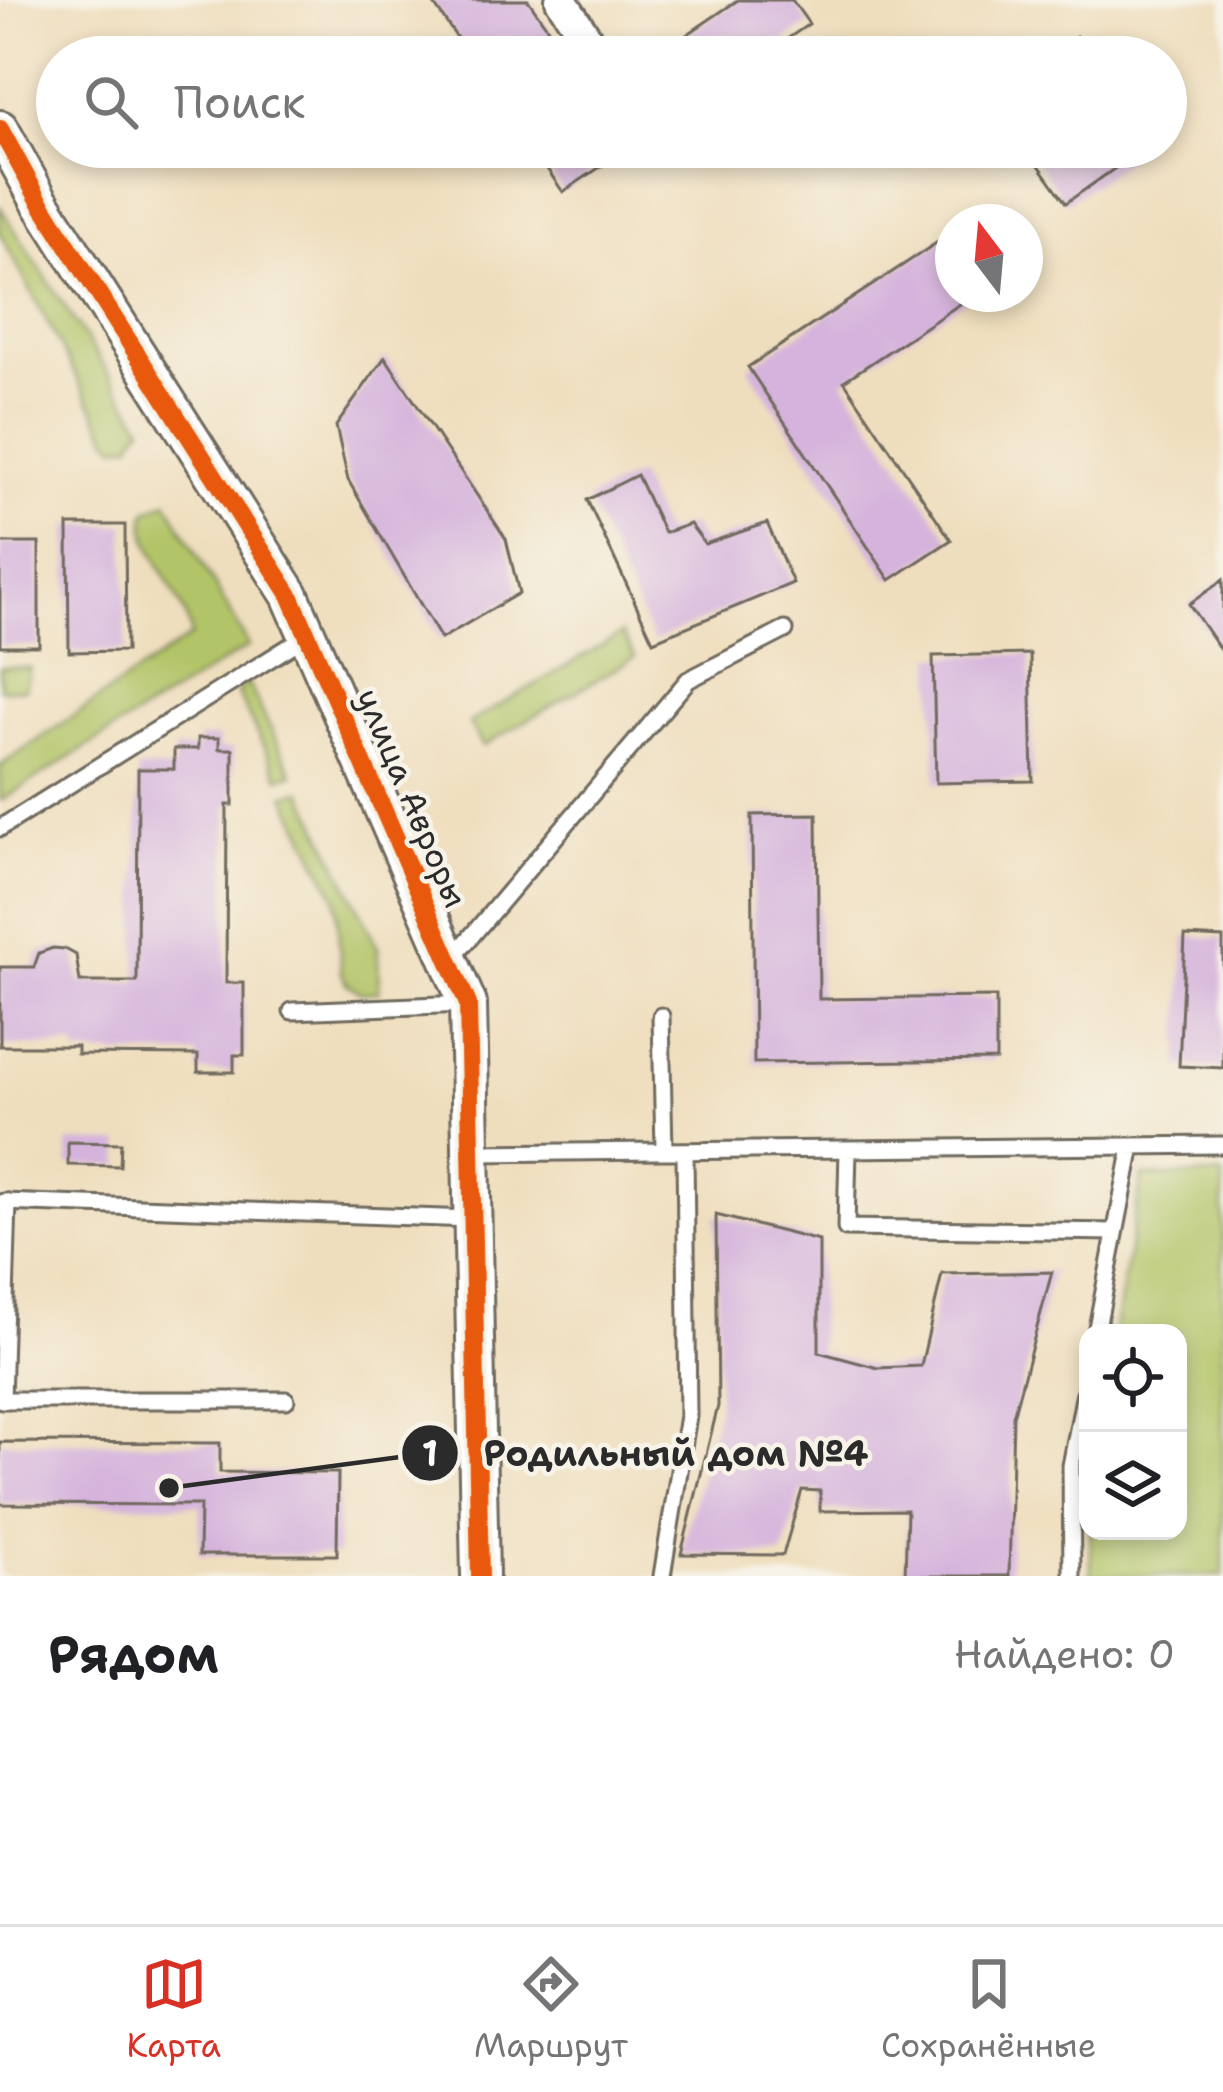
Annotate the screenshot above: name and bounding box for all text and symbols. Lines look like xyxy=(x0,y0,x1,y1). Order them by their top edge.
search box xyxy=(36,36,1187,168)
icon: search xyxy=(78,69,144,135)
text: Поиск xyxy=(174,72,305,132)
north arrow xyxy=(935,204,1043,312)
street label: улица Авроры xyxy=(346,682,478,914)
map controls xyxy=(1079,1324,1187,1540)
button: locate xyxy=(1079,1324,1187,1432)
callout: Родильный дом №4 xyxy=(400,1417,893,1489)
text: 1 xyxy=(422,1429,438,1478)
text: Родильный дом №4 xyxy=(484,1429,868,1478)
button: layers xyxy=(1079,1432,1187,1540)
text: Рядом xyxy=(48,1620,219,1688)
text: Найдено: 0 xyxy=(954,1628,1175,1680)
tab: Карта xyxy=(127,1951,221,2068)
tab: Маршрут xyxy=(474,1951,628,2068)
tab: Сохранённые xyxy=(881,1951,1096,2068)

